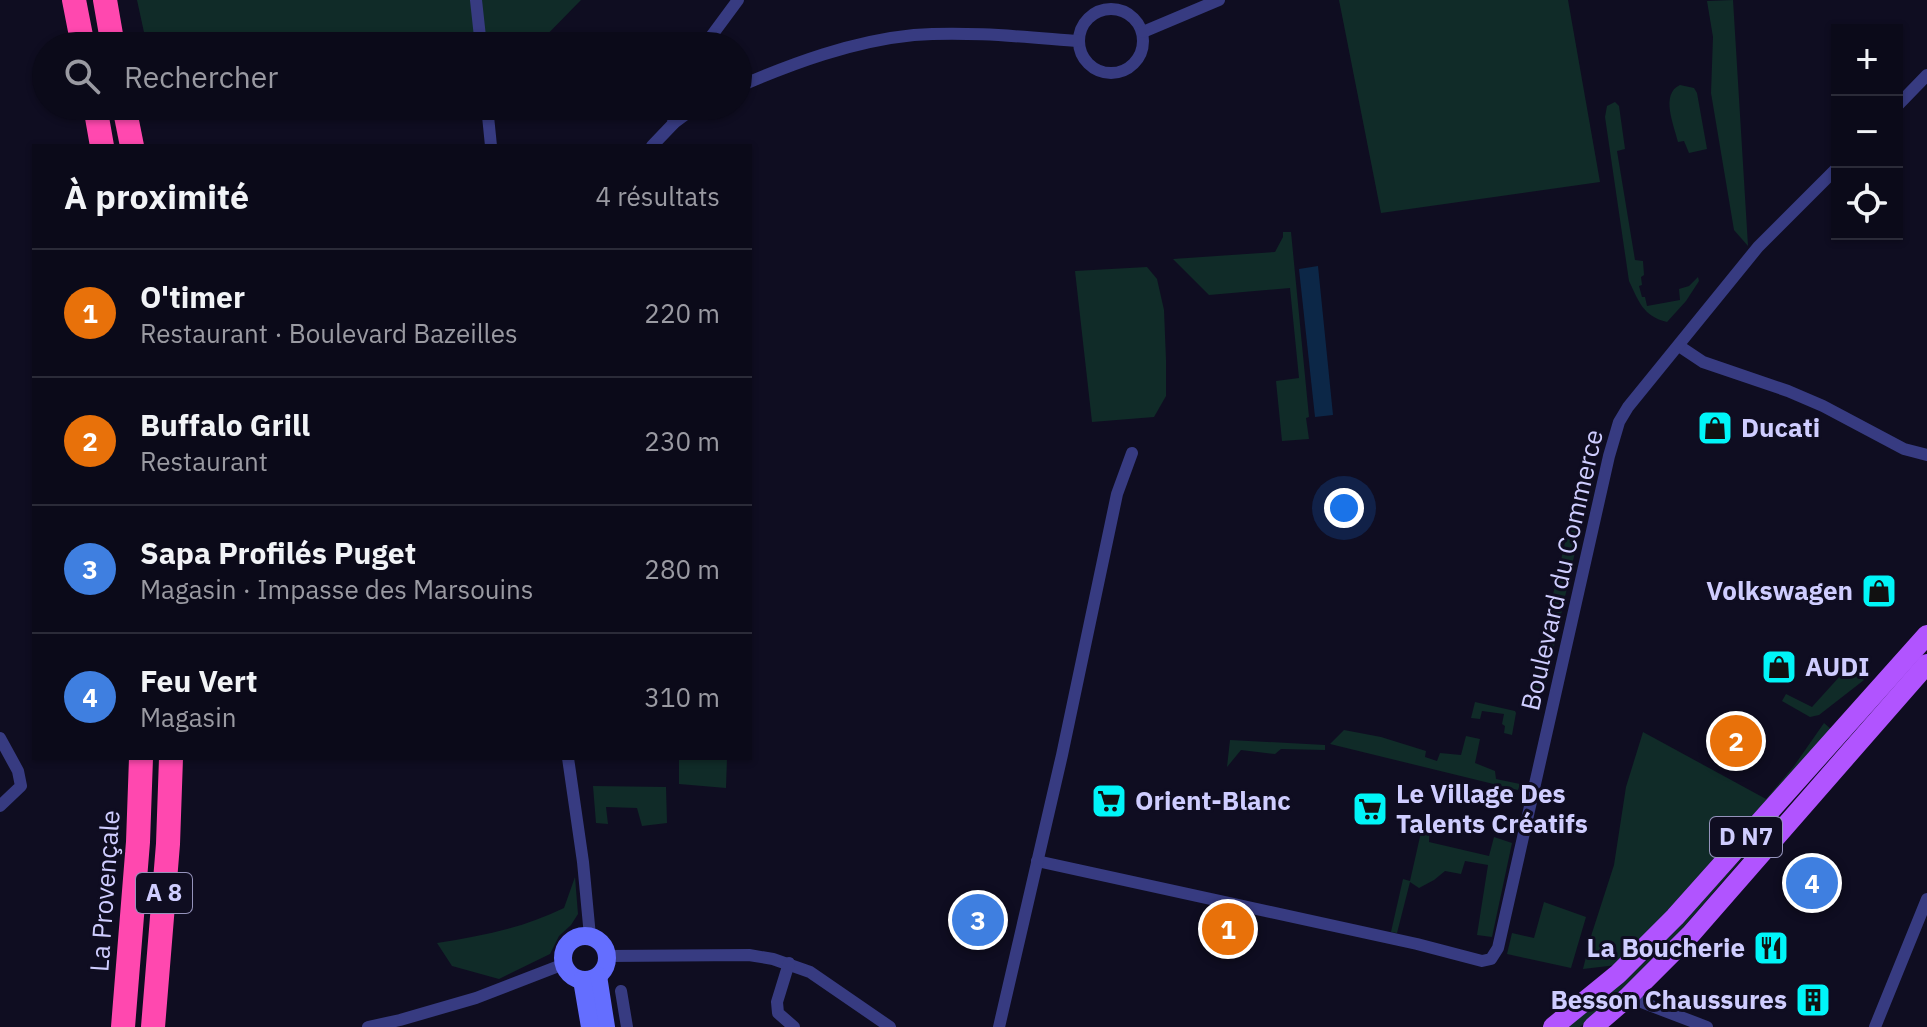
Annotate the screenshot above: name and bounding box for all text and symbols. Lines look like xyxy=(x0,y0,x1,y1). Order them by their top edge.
map controls xyxy=(1831,24,1903,240)
button: + xyxy=(1831,24,1903,96)
search box xyxy=(32,32,752,120)
icon: search xyxy=(60,54,104,98)
text: Rechercher xyxy=(124,57,278,96)
button: − xyxy=(1831,96,1903,168)
button: locate xyxy=(1831,168,1903,240)
text: À proximité xyxy=(64,174,249,218)
text: 4 résultats xyxy=(595,179,720,213)
text: O'timer xyxy=(140,277,245,316)
text: 1 xyxy=(82,296,98,330)
text: 220 m xyxy=(644,296,720,330)
text: Restaurant · Boulevard Bazeilles xyxy=(140,316,518,350)
text: Buffalo Grill xyxy=(140,405,310,444)
shop icon: Ducati xyxy=(1696,409,1734,447)
place label: Ducati xyxy=(1741,410,1820,444)
text: 2 xyxy=(82,424,98,458)
text: 230 m xyxy=(644,424,720,458)
street label: Boulevard du Commerce xyxy=(1512,426,1610,714)
text: Restaurant xyxy=(140,444,268,478)
your location xyxy=(1324,488,1364,528)
text: Sapa Profilés Puget xyxy=(140,533,416,572)
text: 3 xyxy=(82,552,98,586)
text: 280 m xyxy=(644,552,720,586)
text: Magasin · Impasse des Marsouins xyxy=(140,572,533,606)
shop icon: Volkswagen xyxy=(1860,572,1898,610)
place label: Volkswagen xyxy=(1706,573,1853,607)
shop icon: AUDI xyxy=(1760,648,1798,686)
place label: AUDI xyxy=(1805,649,1870,683)
text: Feu Vert xyxy=(140,661,257,700)
text: 4 xyxy=(82,680,98,714)
text: 310 m xyxy=(644,680,720,714)
text: Magasin xyxy=(140,700,236,734)
pin: 2 xyxy=(1710,711,1762,771)
place label: Le Village Des Talents Créatifs xyxy=(1396,776,1588,840)
supermarket icon: Orient-Blanc xyxy=(1090,782,1128,820)
place label: Orient-Blanc xyxy=(1135,783,1291,817)
supermarket icon: Le Village Des Talents Créatifs xyxy=(1351,790,1389,828)
street label: La Provençale xyxy=(81,809,127,973)
road number: D N7 xyxy=(1710,817,1782,857)
pin: 4 xyxy=(1786,853,1838,913)
road number: A 8 xyxy=(136,873,192,913)
pin: 3 xyxy=(952,890,1004,950)
pin: 1 xyxy=(1202,899,1254,959)
restaurant icon: La Boucherie xyxy=(1752,929,1790,967)
place label: La Boucherie xyxy=(1587,930,1745,964)
building icon: Besson Chaussures xyxy=(1794,981,1832,1019)
place label: Besson Chaussures xyxy=(1550,982,1787,1016)

